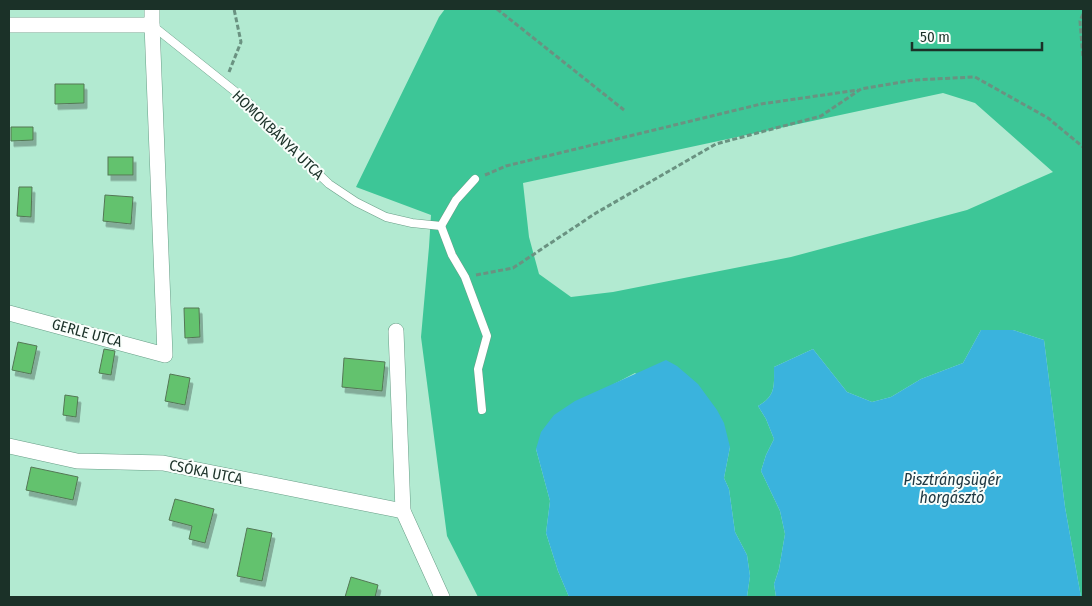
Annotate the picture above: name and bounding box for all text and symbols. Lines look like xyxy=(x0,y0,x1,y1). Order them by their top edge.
scale bar xyxy=(912,20,1042,52)
text: 50 m xyxy=(920,28,950,46)
street label: HOMOKBÁNYA UTCA xyxy=(228,87,328,183)
street label: GERLE UTCA xyxy=(50,315,124,351)
street label: CSÓKA UTCA xyxy=(168,456,244,488)
water label: Pisztrángsügér horgásztó xyxy=(903,470,1001,507)

